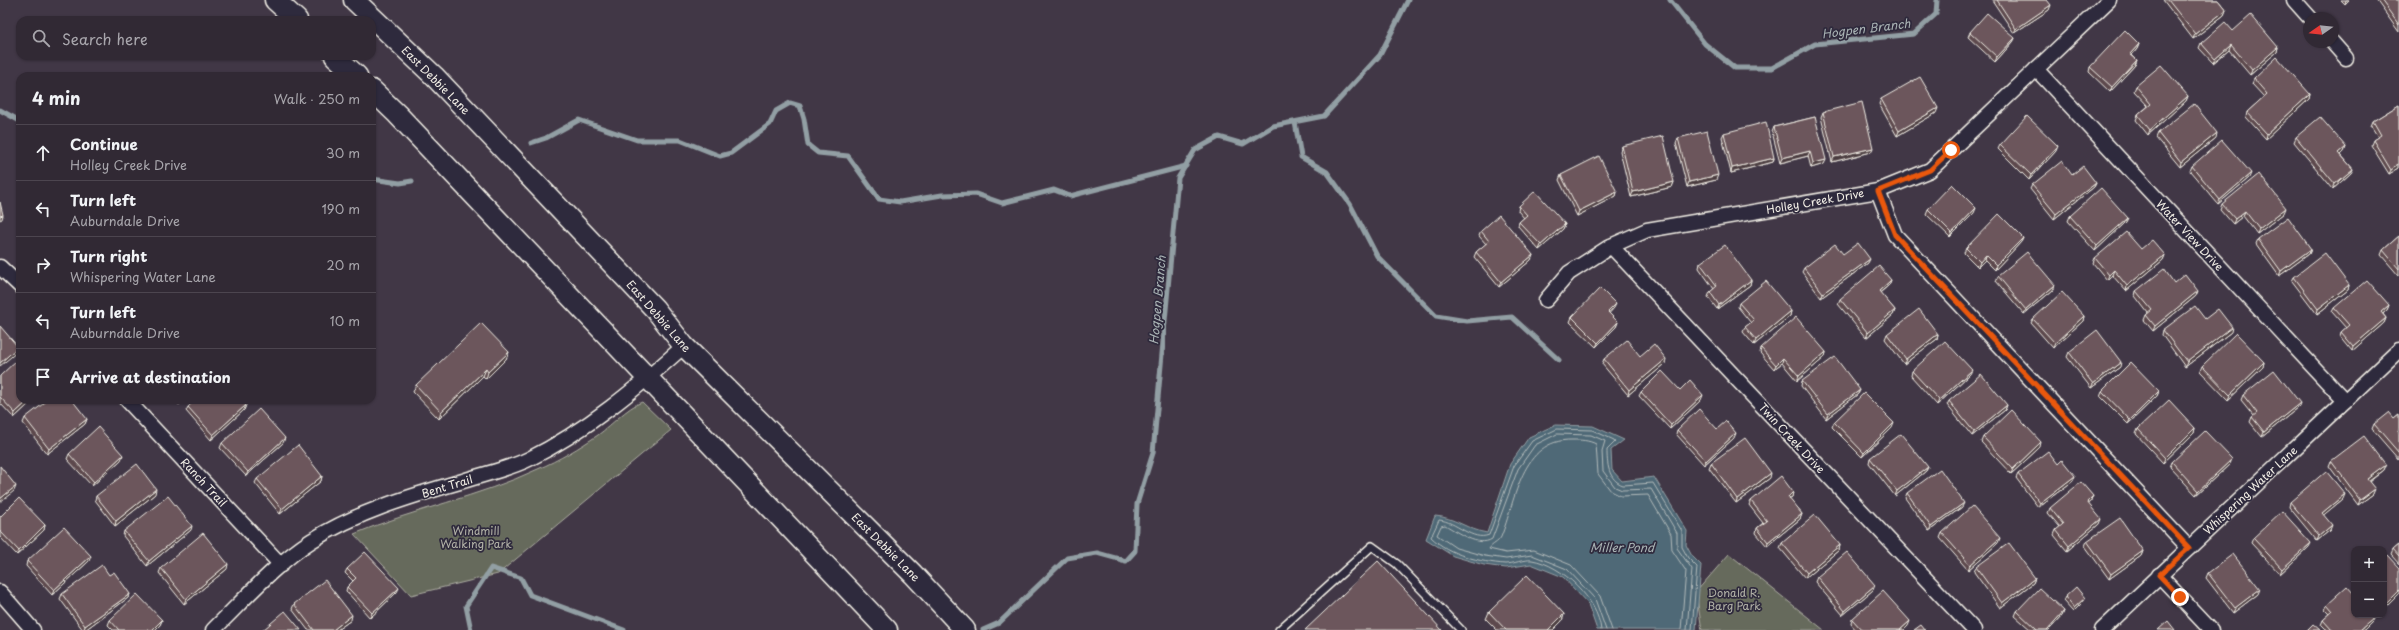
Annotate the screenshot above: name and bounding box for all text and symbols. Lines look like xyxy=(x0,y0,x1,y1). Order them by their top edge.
north arrow xyxy=(2303,12,2339,48)
water label: Hogpen Branch xyxy=(1821,14,1912,42)
search box xyxy=(16,16,376,60)
icon: search xyxy=(30,27,52,49)
text: Search here xyxy=(62,27,148,50)
street label: East Debbie Lane xyxy=(398,42,474,118)
text: 4 min xyxy=(32,85,80,111)
text: Walk · 250 m xyxy=(274,89,360,108)
text: Continue xyxy=(70,132,138,155)
route start xyxy=(1942,141,1960,159)
icon: ahead xyxy=(32,142,54,164)
text: 30 m xyxy=(326,143,360,162)
text: Holley Creek Drive xyxy=(70,155,187,174)
street label: Holley Creek Drive xyxy=(1765,184,1865,218)
text: Turn left xyxy=(70,188,136,211)
street label: Water View Drive xyxy=(2152,196,2228,275)
icon: left xyxy=(32,198,54,220)
text: 190 m xyxy=(321,199,360,218)
text: Auburndale Drive xyxy=(70,211,180,230)
text: Turn right xyxy=(70,244,147,267)
icon: right xyxy=(32,254,54,276)
water label: Hogpen Branch xyxy=(1144,254,1170,345)
text: 20 m xyxy=(326,255,360,274)
text: Whispering Water Lane xyxy=(70,267,216,286)
street label: East Debbie Lane xyxy=(623,276,695,356)
text: Turn left xyxy=(70,300,136,323)
icon: left xyxy=(32,310,54,332)
text: 10 m xyxy=(330,311,360,330)
text: Auburndale Drive xyxy=(70,323,180,342)
text: Arrive at destination xyxy=(70,365,231,388)
icon: arrive xyxy=(32,366,54,388)
street label: Twin Creek Drive xyxy=(1755,399,1829,477)
street label: Whispering Water Lane xyxy=(2199,442,2301,538)
street label: Ranch Trail xyxy=(177,454,231,510)
street label: Bent Trail xyxy=(419,470,475,502)
street label: East Debbie Lane xyxy=(848,509,924,585)
park label: Windmill Walking Park xyxy=(440,522,512,552)
water label: Miller Pond xyxy=(1590,538,1656,556)
map controls xyxy=(2351,546,2387,618)
button: + xyxy=(2351,546,2387,582)
button: − xyxy=(2351,582,2387,618)
park label: Donald R. Barg Park xyxy=(1707,584,1761,614)
route end xyxy=(2171,588,2189,606)

